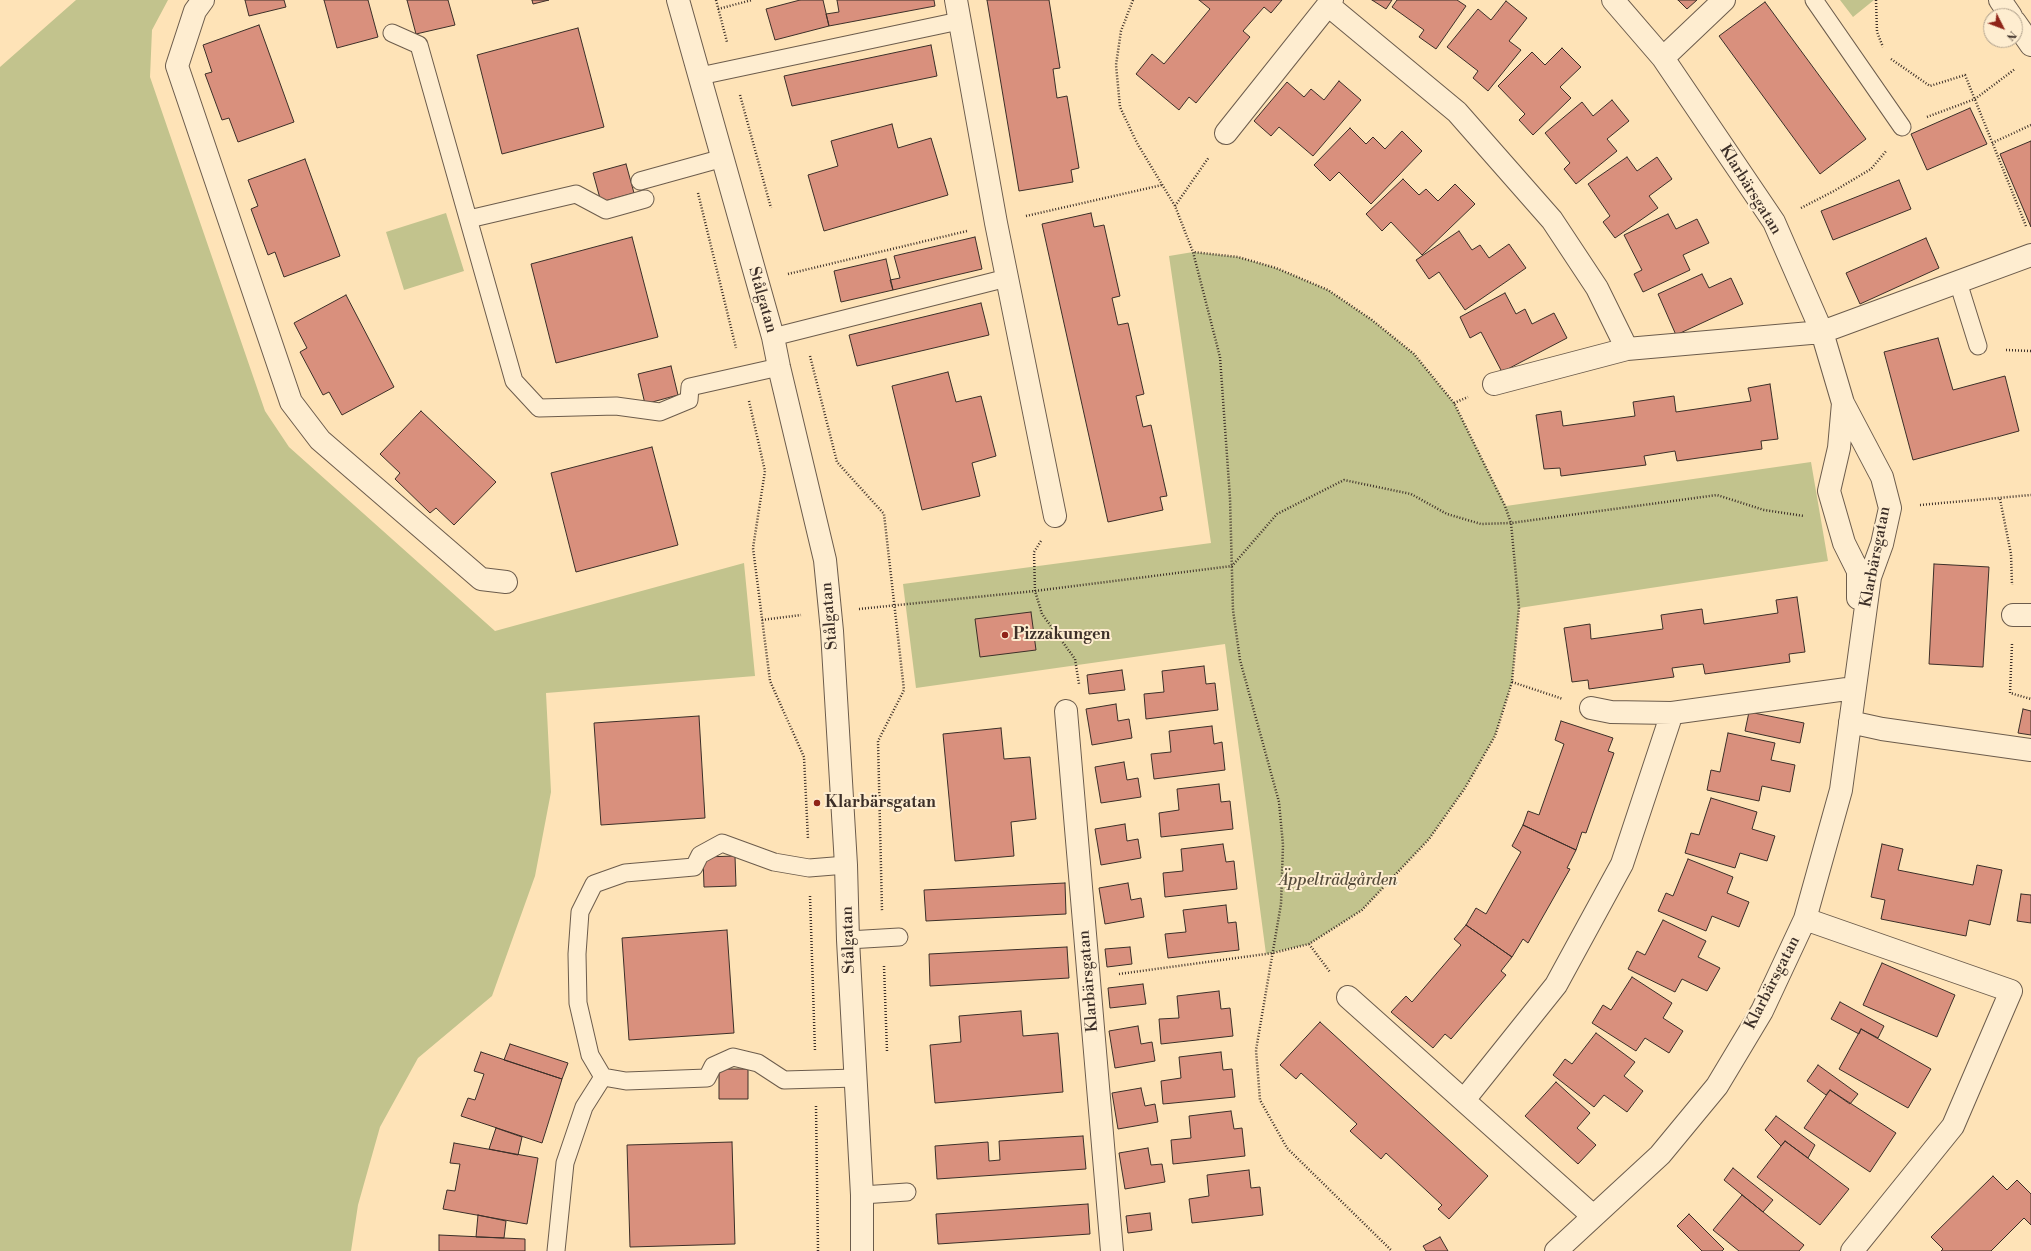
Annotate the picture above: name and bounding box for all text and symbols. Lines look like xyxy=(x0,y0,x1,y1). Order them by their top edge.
north arrow xyxy=(1983,8,2023,48)
text: N xyxy=(2003,27,2019,43)
street label: Klarbärsgatan xyxy=(1715,142,1785,238)
street label: Stålgatan xyxy=(743,265,781,335)
street label: Klarbärsgatan xyxy=(1857,505,1895,609)
street label: Stålgatan xyxy=(817,581,843,651)
place label: Pizzakungen xyxy=(1013,625,1110,645)
marker: Pizzakungen xyxy=(1000,630,1010,640)
place label: Klarbärsgatan xyxy=(825,793,936,813)
marker: Klarbärsgatan xyxy=(812,798,822,808)
park label: Äppelträdgården xyxy=(1279,871,1397,891)
street label: Stålgatan xyxy=(838,906,860,974)
street label: Klarbärsgatan xyxy=(1075,929,1103,1033)
street label: Klarbärsgatan xyxy=(1741,933,1805,1033)

